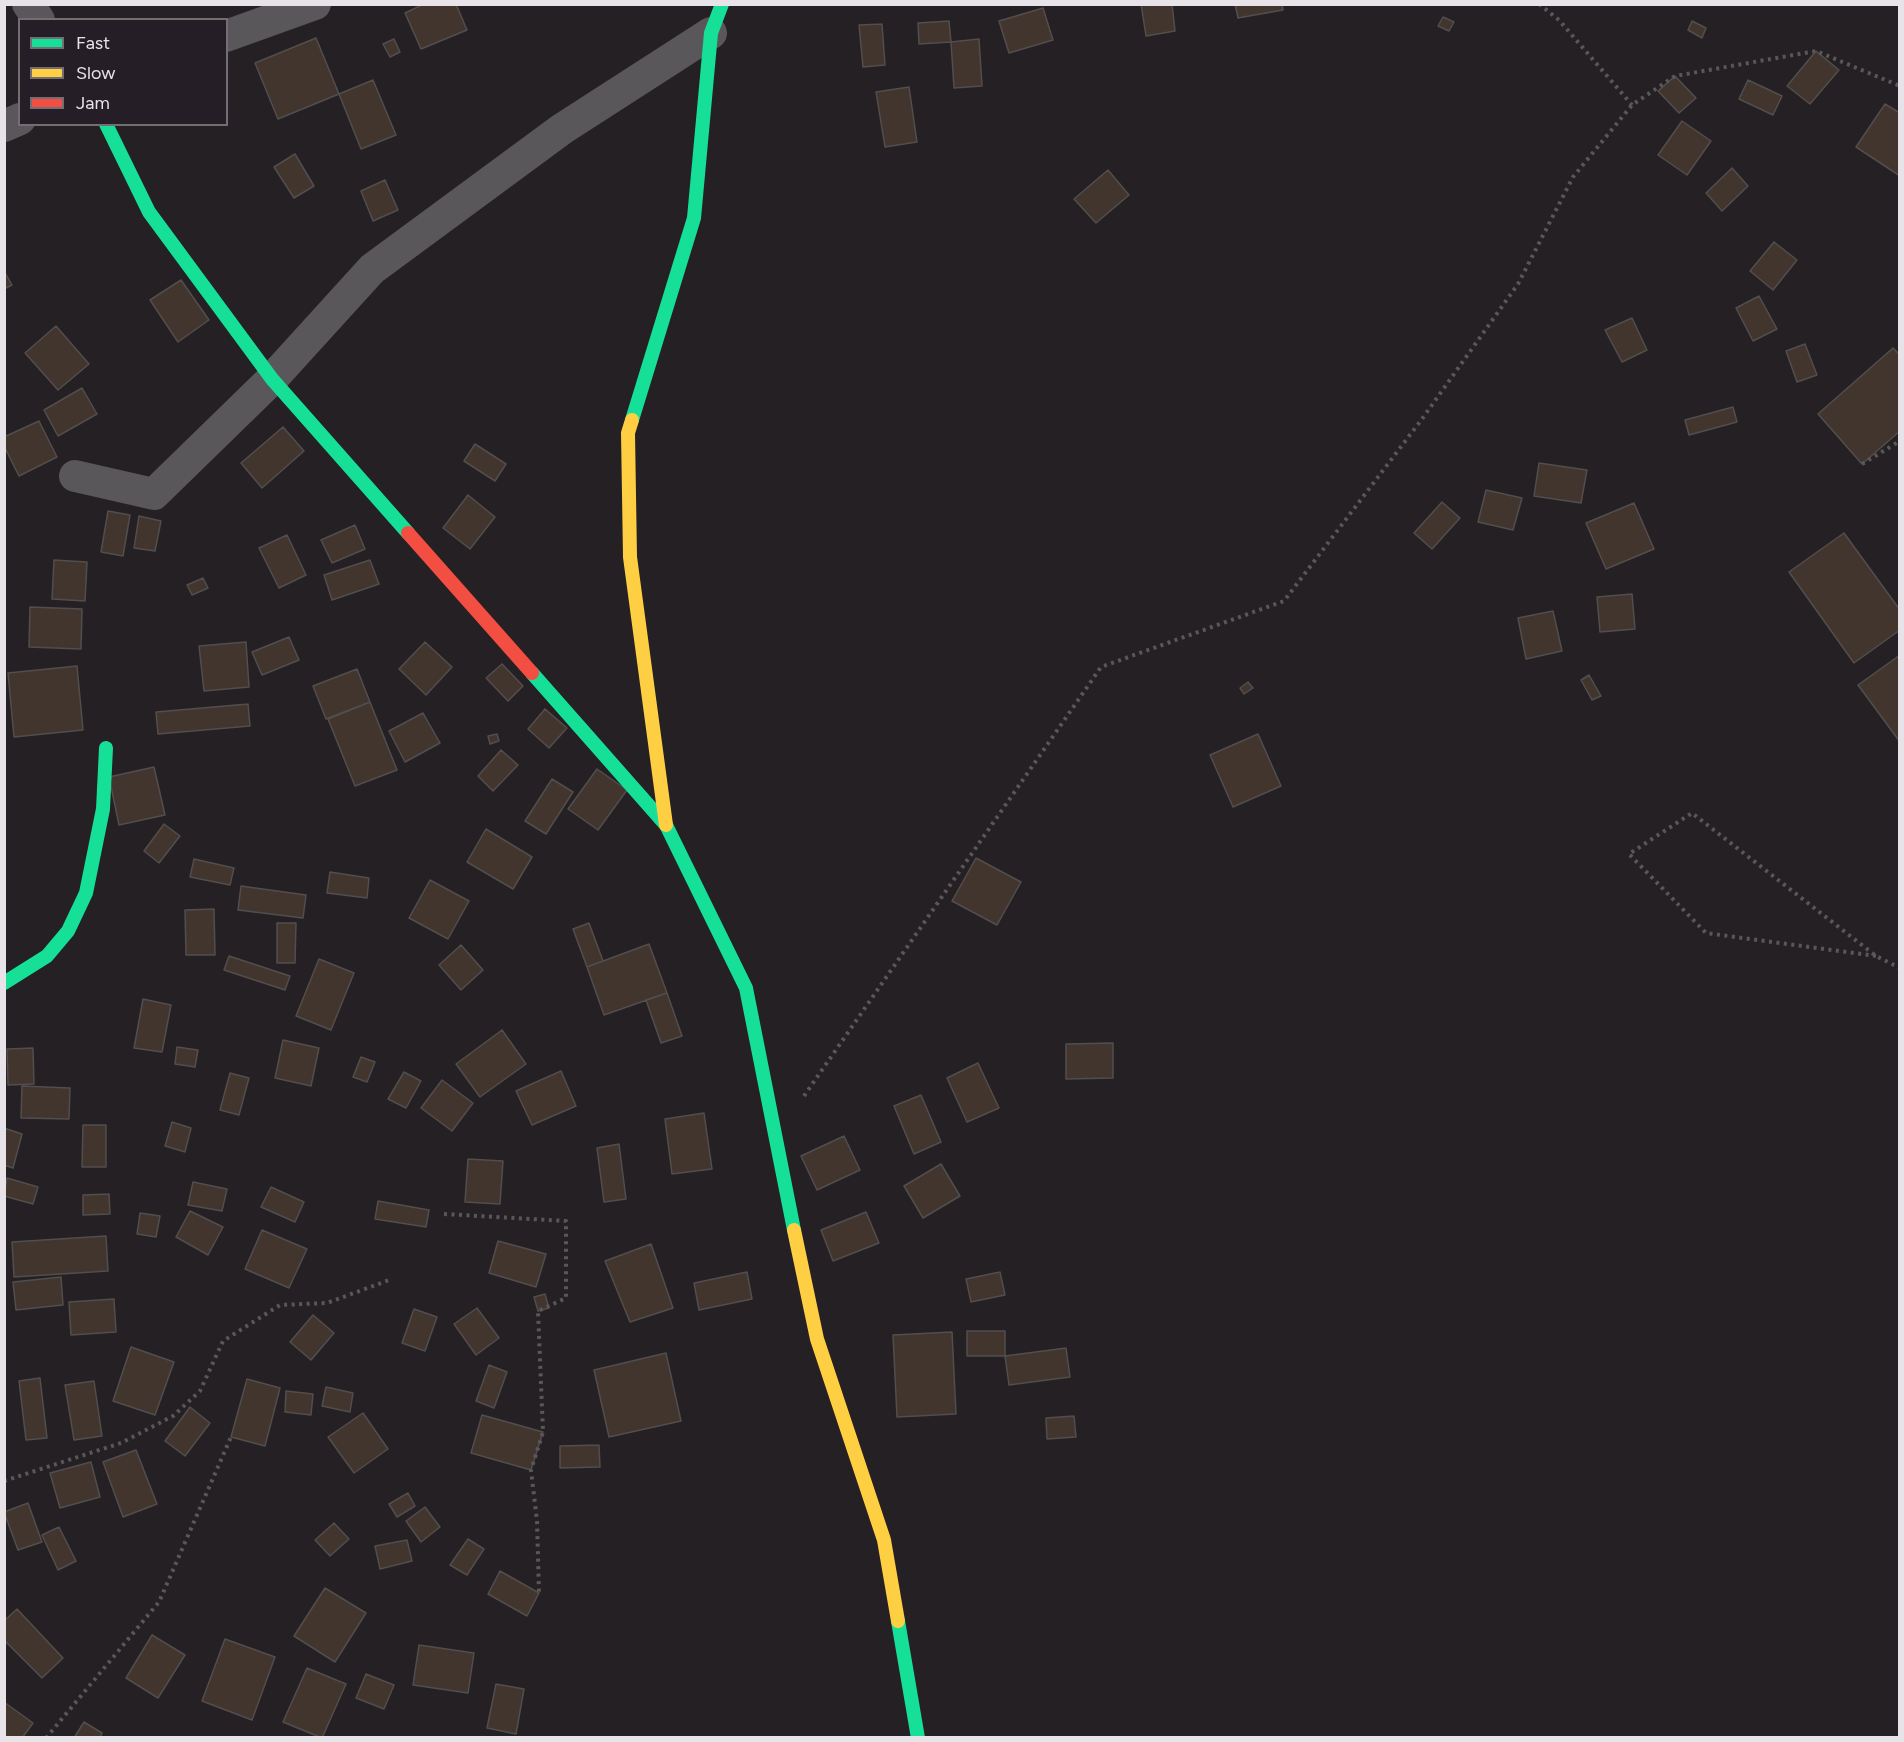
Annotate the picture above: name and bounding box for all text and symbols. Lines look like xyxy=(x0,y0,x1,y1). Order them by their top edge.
legend xyxy=(18,18,228,126)
text: Fast xyxy=(76,32,110,54)
text: Slow xyxy=(76,62,115,84)
text: Jam xyxy=(76,92,110,114)

